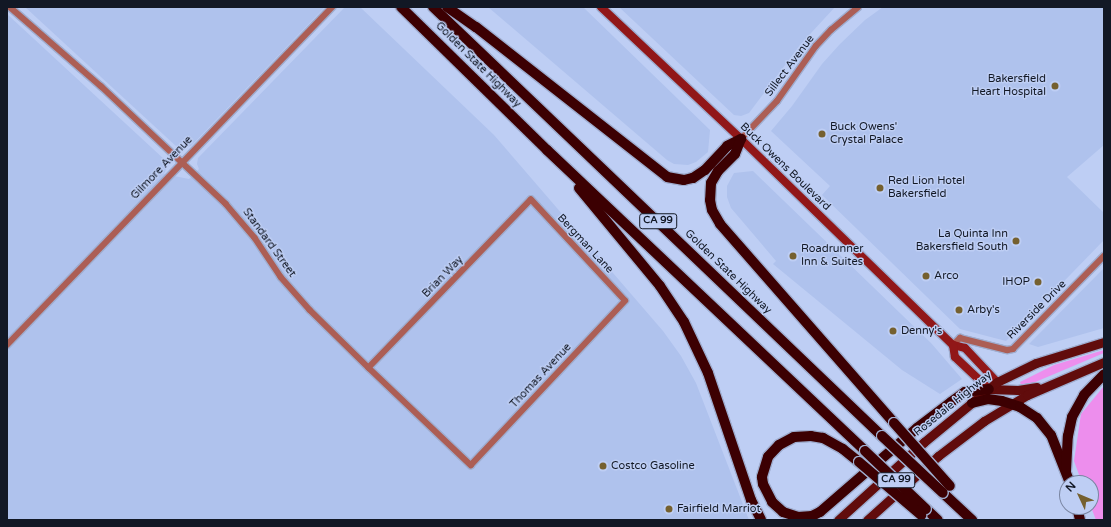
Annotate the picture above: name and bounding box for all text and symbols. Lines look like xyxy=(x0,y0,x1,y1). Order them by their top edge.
street label: Golden State Highway xyxy=(432,19,524,111)
street label: Sillect Avenue xyxy=(763,33,817,99)
place label: Bakersfield Heart Hospital xyxy=(971,73,1046,99)
marker: Bakersfield Heart Hospital xyxy=(1049,80,1061,92)
street label: Buck Owens Boulevard xyxy=(737,120,833,214)
place label: Buck Owens' Crystal Palace xyxy=(830,121,903,147)
marker: Buck Owens' Crystal Palace xyxy=(817,129,827,139)
street label: Gilmore Avenue xyxy=(128,134,196,202)
place label: Red Lion Hotel Bakersfield xyxy=(888,175,965,201)
marker: Red Lion Hotel Bakersfield xyxy=(875,183,885,193)
street label: Standard Street xyxy=(240,206,298,280)
street label: Bergman Lane xyxy=(554,212,616,276)
road number: CA 99 xyxy=(639,213,677,229)
street label: Golden State Highway xyxy=(682,227,774,317)
place label: La Quinta Inn Bakersfield South xyxy=(916,228,1008,254)
marker: La Quinta Inn Bakersfield South xyxy=(1011,236,1021,246)
place label: Roadrunner Inn & Suites xyxy=(801,243,863,269)
marker: Roadrunner Inn & Suites xyxy=(788,251,798,261)
street label: Brian Way xyxy=(420,253,466,301)
place label: Arco xyxy=(934,269,959,283)
marker: Arco xyxy=(921,271,931,281)
place label: IHOP xyxy=(1002,275,1030,289)
marker: IHOP xyxy=(1033,277,1043,287)
street label: Riverside Drive xyxy=(1005,278,1069,342)
place label: Arby's xyxy=(967,303,1000,317)
marker: Arby's xyxy=(954,305,964,315)
place label: Denny's xyxy=(901,324,942,338)
marker: Denny's xyxy=(888,326,898,336)
street label: Thomas Avenue xyxy=(508,341,574,411)
street label: Rosedale Highway xyxy=(912,369,994,439)
place label: Costco Gasoline xyxy=(611,459,695,473)
marker: Costco Gasoline xyxy=(598,461,608,471)
road number: CA 99 xyxy=(877,472,915,488)
north arrow xyxy=(1059,475,1099,515)
text: N xyxy=(1063,479,1078,495)
place label: Fairfield Marriot xyxy=(677,502,761,516)
marker: Fairfield Marriot xyxy=(664,504,674,514)

